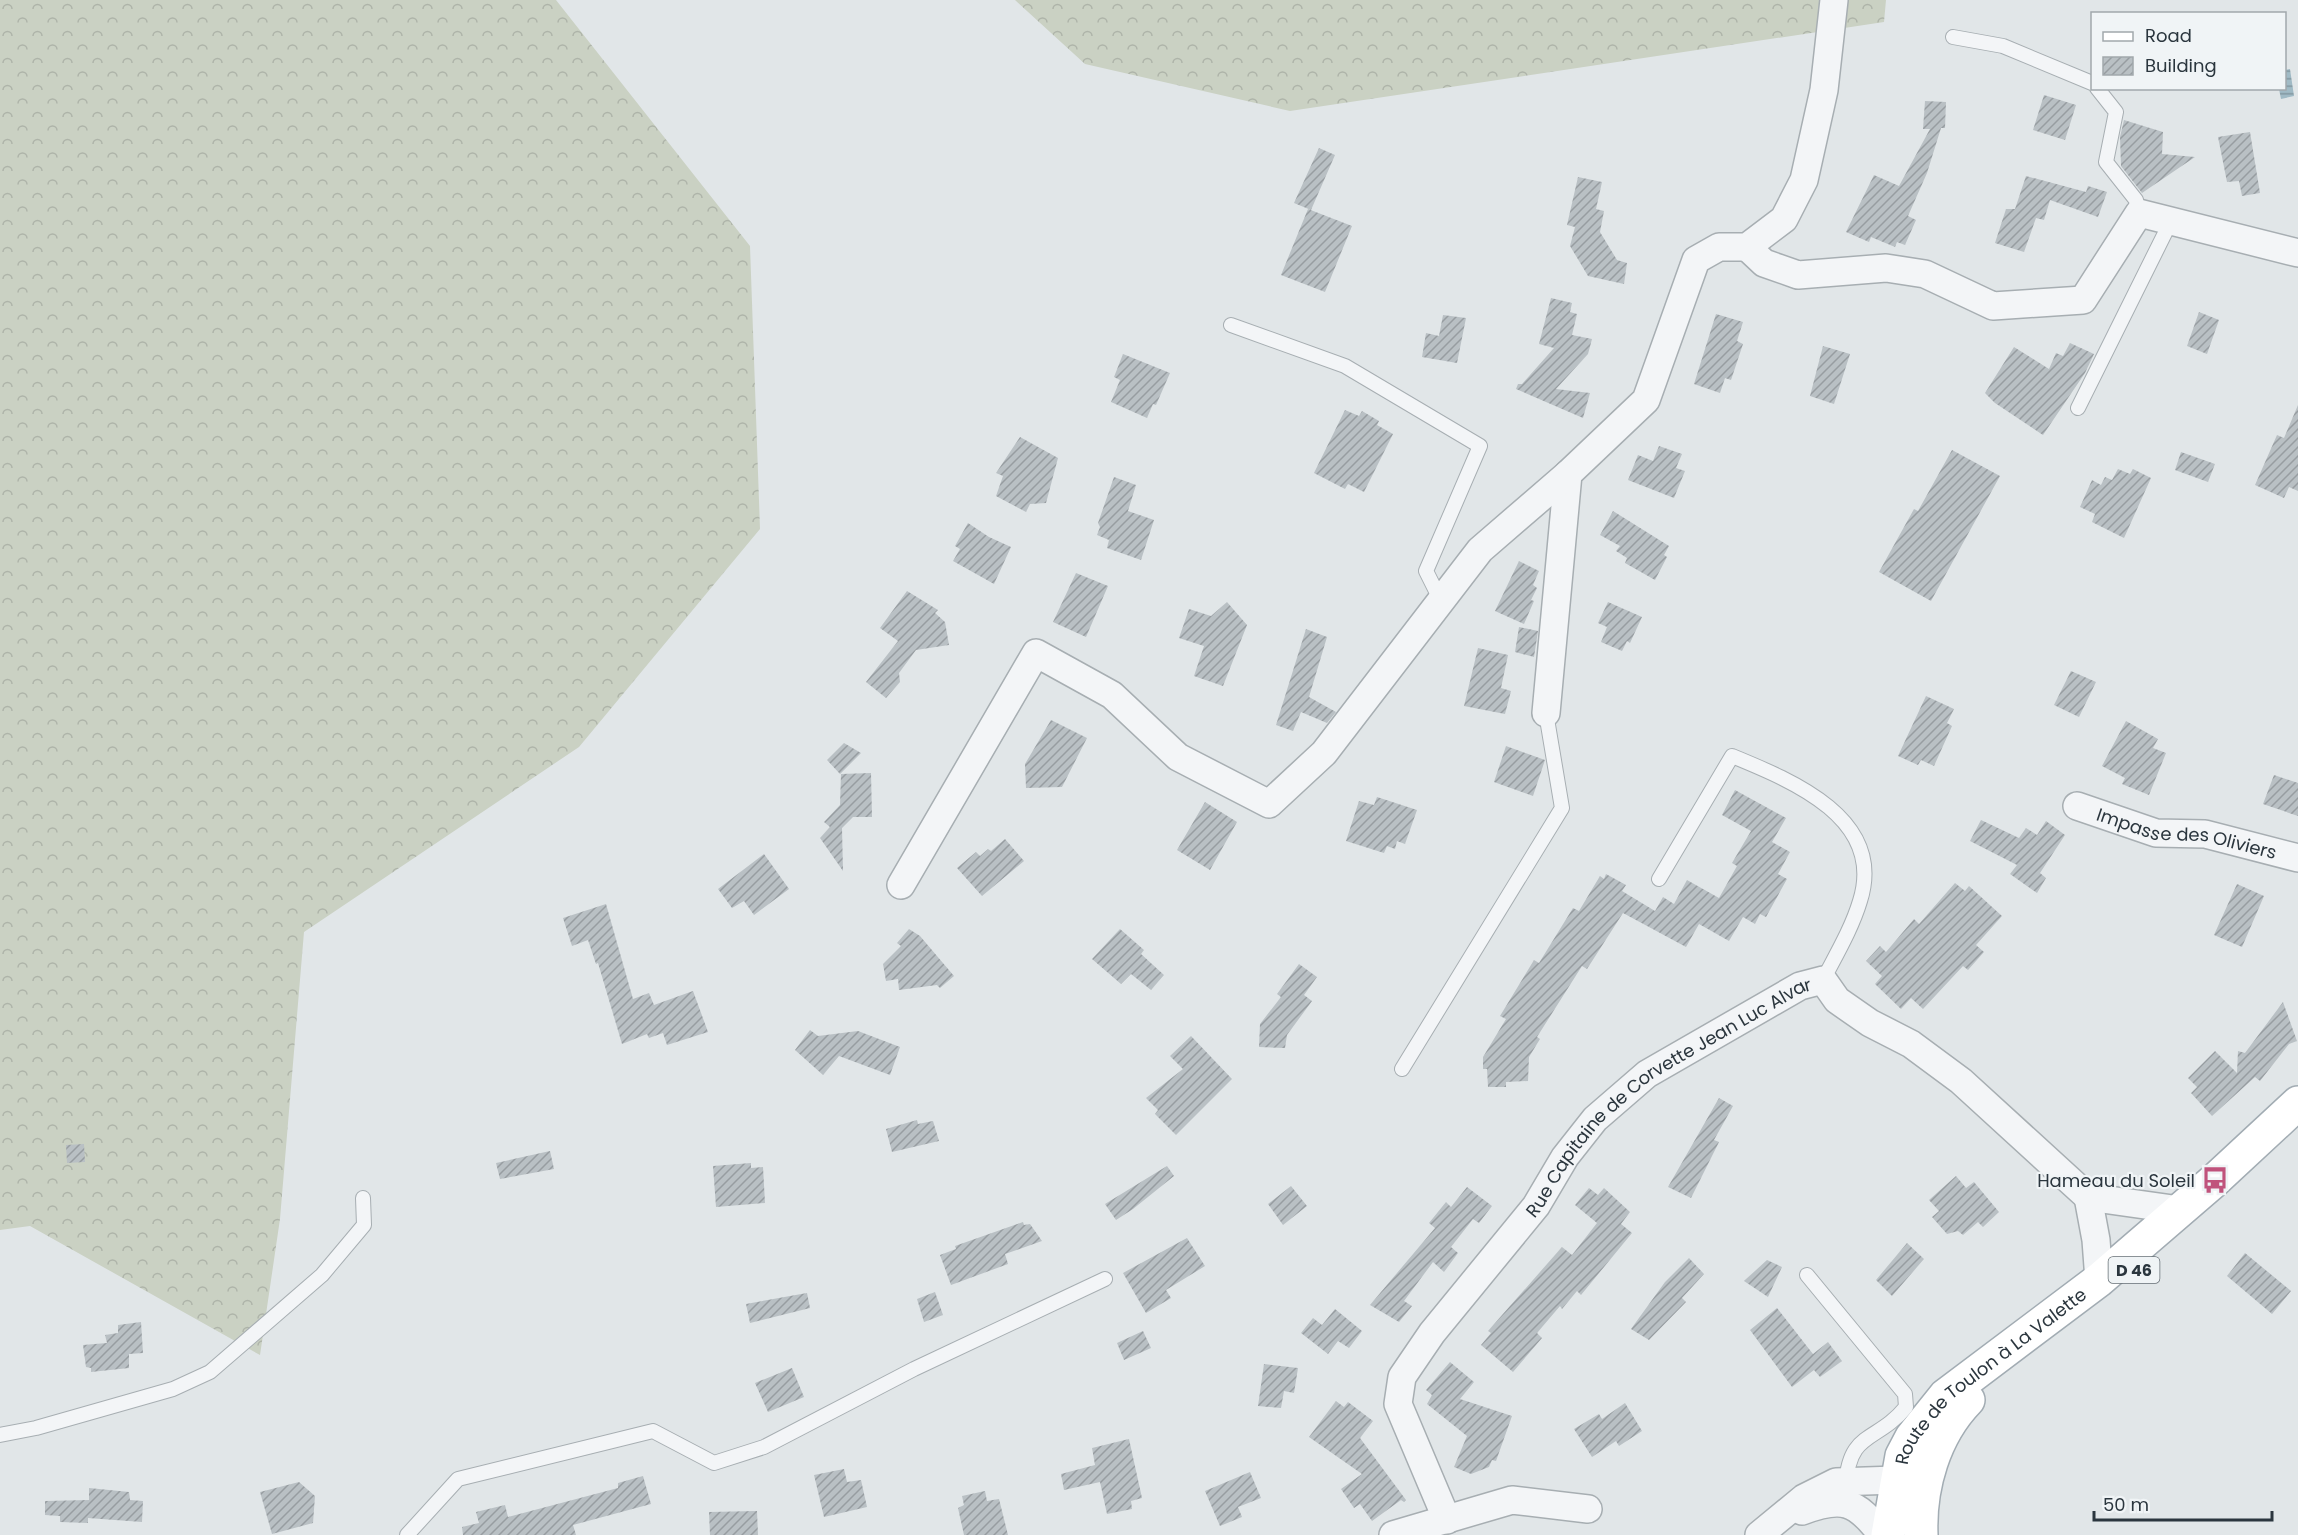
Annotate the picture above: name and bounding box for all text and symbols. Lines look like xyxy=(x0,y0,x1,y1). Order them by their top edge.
legend xyxy=(2091,12,2286,90)
text: Road xyxy=(2145,23,2192,48)
text: Building xyxy=(2145,53,2217,78)
street label: Impasse des Oliviers xyxy=(2094,801,2280,865)
street label: Rue Capitaine de Corvette Jean Luc Alvar xyxy=(1519,971,1814,1222)
bus stop icon: Hameau du Soleil xyxy=(2200,1165,2230,1195)
place label: Hameau du Soleil xyxy=(2037,1168,2195,1193)
road number: D 46 xyxy=(2108,1257,2160,1283)
street label: Route de Toulon à La Valette xyxy=(1888,1282,2091,1466)
scale bar xyxy=(2094,1484,2272,1522)
text: 50 m xyxy=(2103,1492,2149,1517)

